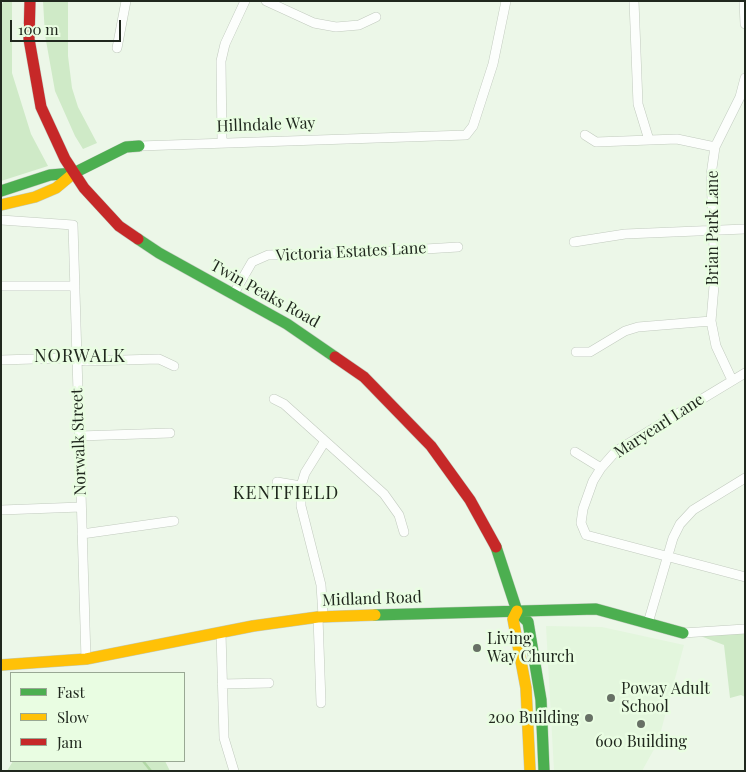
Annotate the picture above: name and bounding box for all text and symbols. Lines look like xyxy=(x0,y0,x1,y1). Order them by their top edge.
scale bar xyxy=(12,10,124,42)
text: 100 m xyxy=(18,19,59,39)
street label: Hillndale Way xyxy=(216,114,316,136)
street label: Brian Park Lane xyxy=(703,170,723,286)
street label: Victoria Estates Lane xyxy=(275,238,427,266)
street label: Twin Peaks Road xyxy=(207,256,323,332)
district label: NORWALK xyxy=(33,345,127,367)
street label: Norwalk Street xyxy=(68,388,90,496)
street label: Maryearl Lane xyxy=(610,390,708,462)
district label: KENTFIELD xyxy=(232,482,340,504)
street label: Midland Road xyxy=(322,588,422,610)
place label: Living Way Church xyxy=(487,629,574,667)
marker: Living Way Church xyxy=(471,642,483,654)
legend xyxy=(10,672,185,762)
place label: Poway Adult School xyxy=(621,679,710,717)
text: Fast xyxy=(57,682,85,702)
marker: Poway Adult School xyxy=(605,692,617,704)
text: Slow xyxy=(57,707,89,727)
place label: 200 Building xyxy=(488,708,579,728)
marker: 200 Building xyxy=(583,712,595,724)
marker: 600 Building xyxy=(635,718,647,730)
text: Jam xyxy=(57,732,82,752)
place label: 600 Building xyxy=(595,732,687,752)

